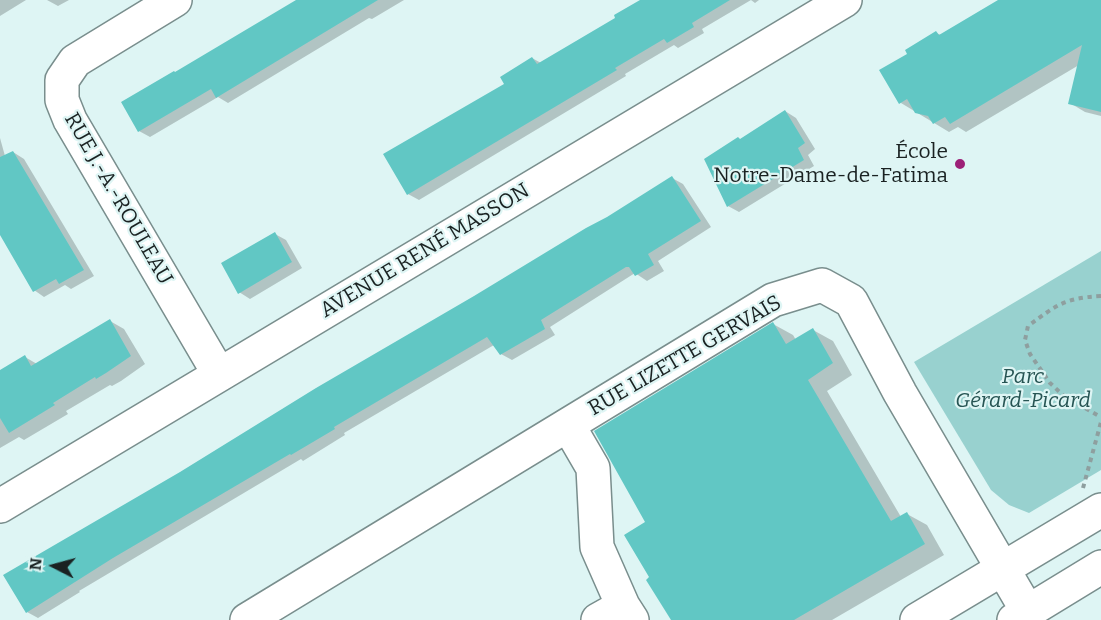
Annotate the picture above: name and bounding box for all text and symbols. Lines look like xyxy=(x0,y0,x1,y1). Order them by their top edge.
street label: RUE J.-A.-ROULEAU xyxy=(58,109,178,289)
place label: École Notre-Dame-de-Fatima xyxy=(713,139,948,189)
marker: École Notre-Dame-de-Fatima xyxy=(953,157,967,171)
street label: AVENUE RENÉ MASSON xyxy=(316,178,534,324)
street label: RUE LIZETTE GERVAIS xyxy=(584,290,786,422)
park label: Parc Gérard-Picard xyxy=(955,364,1091,414)
north arrow xyxy=(24,536,84,596)
text: N xyxy=(26,557,46,571)

